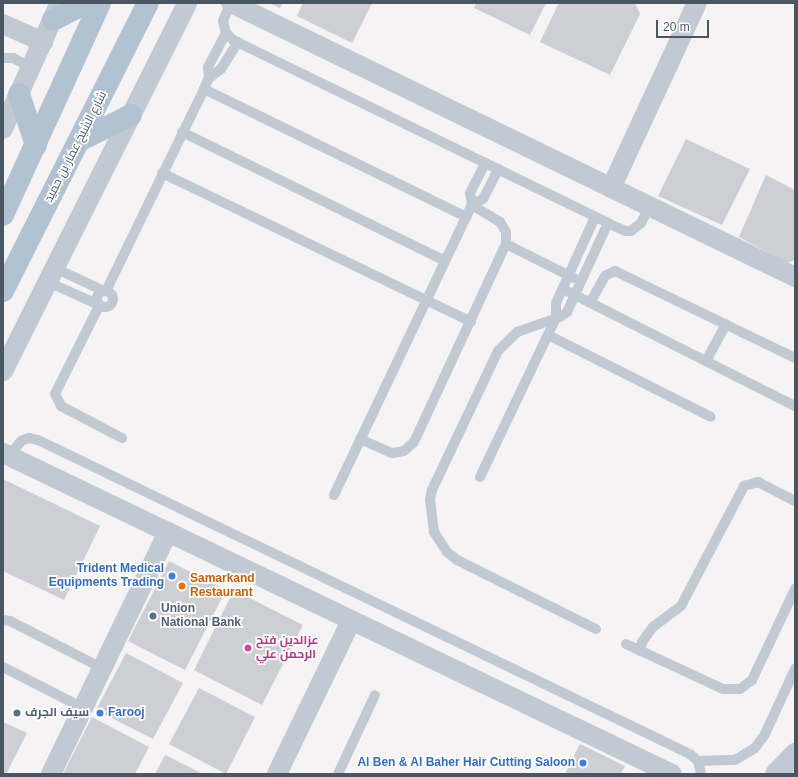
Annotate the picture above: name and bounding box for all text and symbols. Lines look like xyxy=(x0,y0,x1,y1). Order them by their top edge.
scale bar xyxy=(658,12,711,38)
text: 20 m xyxy=(663,20,690,34)
street label: شارع الشيخ عمار بن حميد xyxy=(42,89,110,205)
place label: Trident Medical Equipments Trading xyxy=(49,562,164,590)
marker: Trident Medical Equipments Trading xyxy=(167,571,177,581)
place label: Samarkand Restaurant xyxy=(190,572,255,600)
marker: Samarkand Restaurant xyxy=(177,581,187,591)
place label: Union National Bank xyxy=(161,602,241,630)
marker: Union National Bank xyxy=(148,611,158,621)
place label: عزالدين فتح الرحمن علي xyxy=(256,634,318,662)
marker: عزالدين فتح الرحمن علي xyxy=(243,643,253,653)
place label: سيف الجرف xyxy=(25,706,89,720)
place label: Farooj xyxy=(108,706,145,720)
marker: سيف الجرف xyxy=(12,708,22,718)
marker: Farooj xyxy=(95,708,105,718)
place label: Al Ben & Al Baher Hair Cutting Saloon xyxy=(357,756,575,770)
marker: Al Ben & Al Baher Hair Cutting Saloon xyxy=(578,758,588,768)

